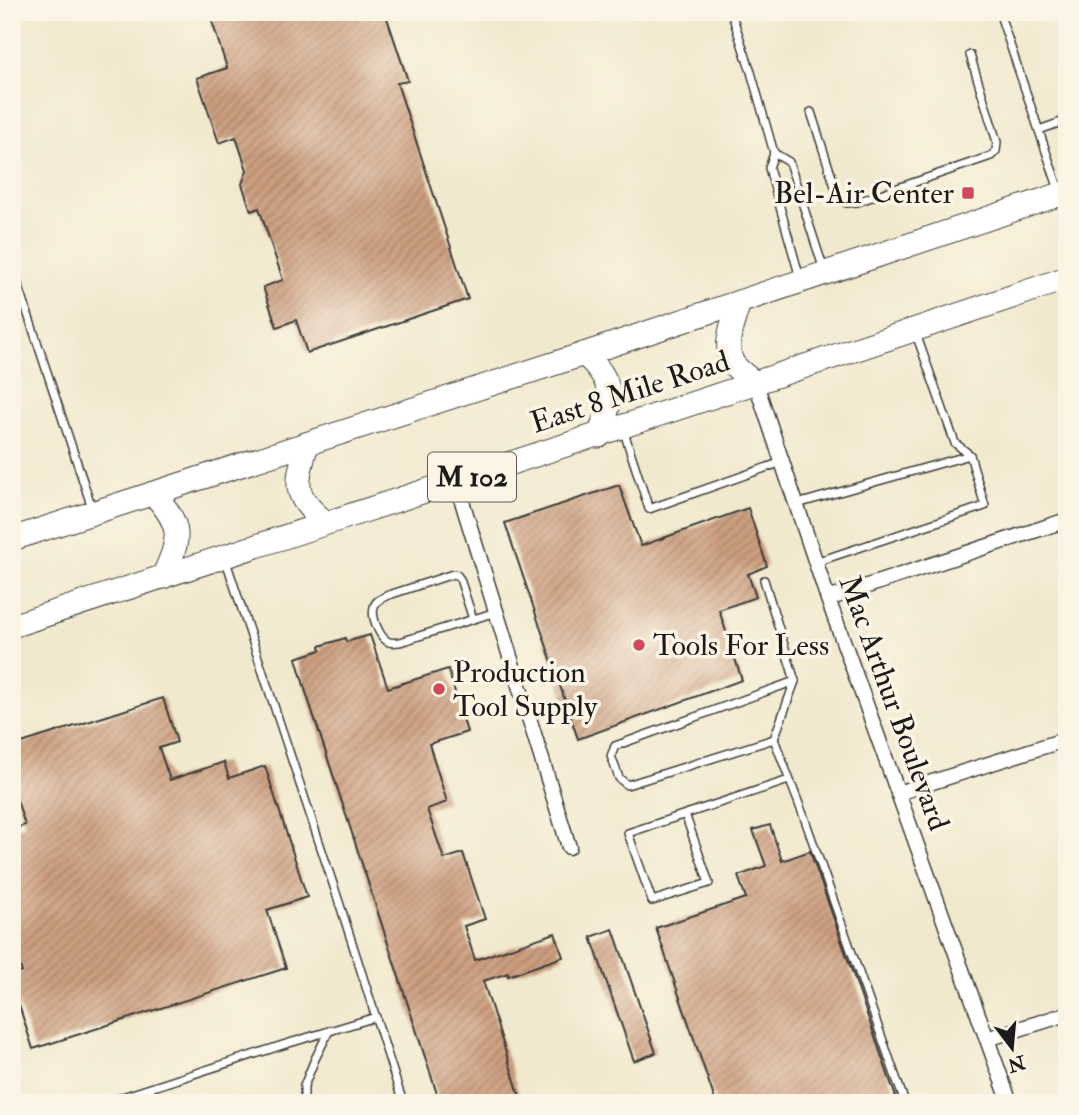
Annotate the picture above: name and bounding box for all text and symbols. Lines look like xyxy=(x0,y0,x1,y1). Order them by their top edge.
place label: Bel-Air Center xyxy=(774,175,954,212)
marker: Bel-Air Center xyxy=(960,185,976,201)
street label: East 8 Mile Road xyxy=(526,342,734,442)
road number: M 102 xyxy=(428,452,516,502)
street label: Mac Arthur Boulevard xyxy=(831,570,957,836)
place label: Tools For Less xyxy=(653,627,829,664)
marker: Tools For Less xyxy=(631,637,647,653)
place label: Production Tool Supply xyxy=(453,654,598,725)
marker: Production Tool Supply xyxy=(431,681,447,697)
north arrow xyxy=(978,1014,1048,1084)
text: N xyxy=(1004,1049,1029,1078)

